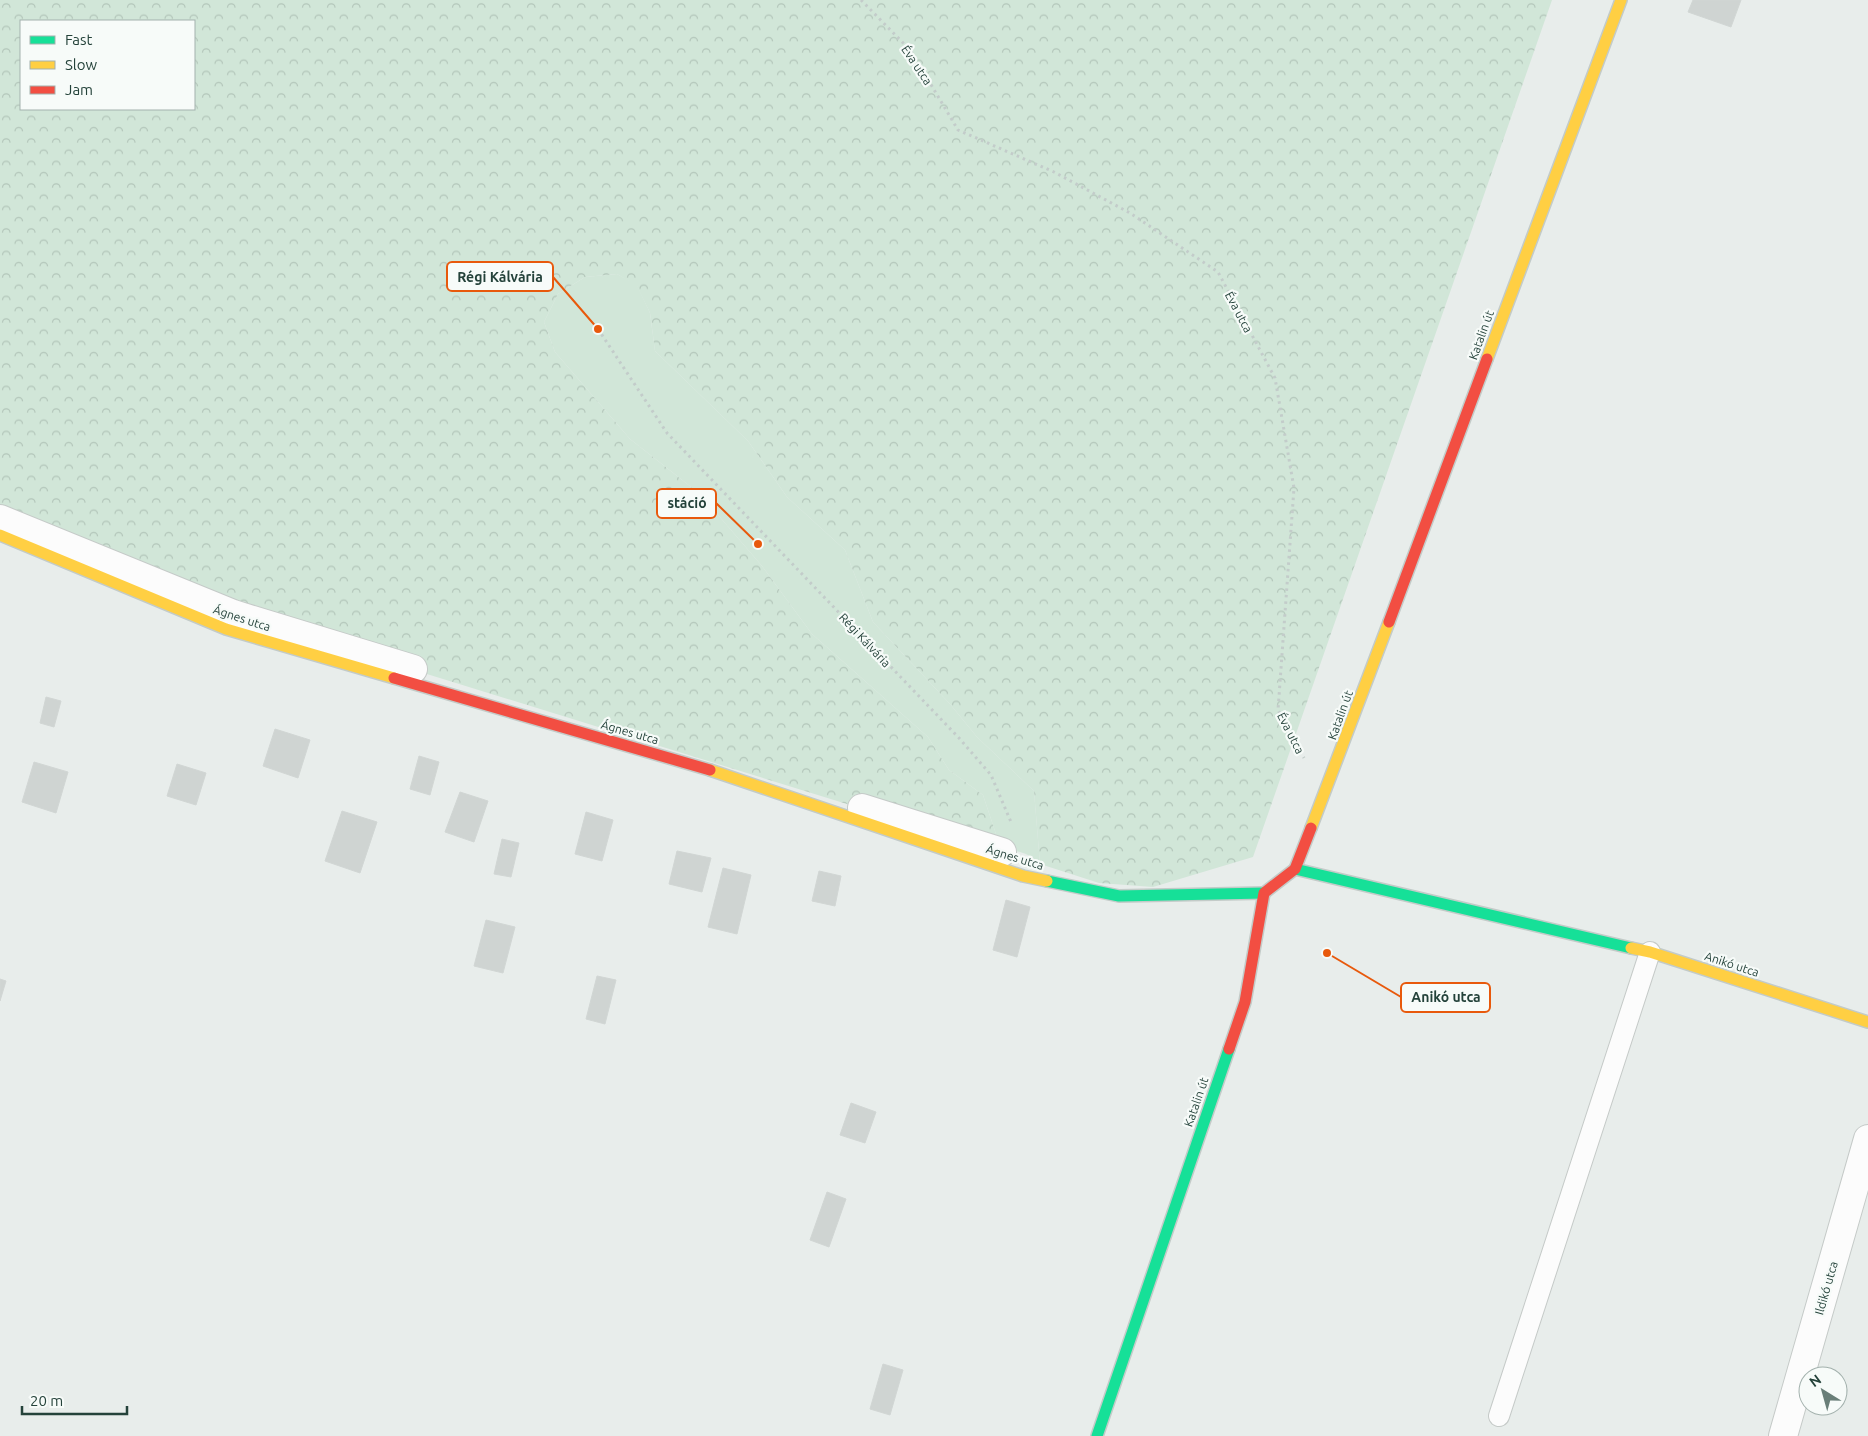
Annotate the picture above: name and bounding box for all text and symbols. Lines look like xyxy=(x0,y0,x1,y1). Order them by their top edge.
legend xyxy=(20,20,195,110)
text: Fast xyxy=(65,31,93,48)
street label: Éva utca xyxy=(899,43,935,87)
text: Slow xyxy=(65,56,98,73)
text: Jam xyxy=(65,81,93,98)
callout: Régi Kálvária xyxy=(447,262,553,291)
text: Régi Kálvária xyxy=(457,269,543,285)
street label: Éva utca xyxy=(1223,289,1255,335)
street label: Katalin út xyxy=(1466,308,1496,361)
callout: stáció xyxy=(657,489,716,518)
text: stáció xyxy=(667,495,707,511)
street label: Ágnes utca xyxy=(212,603,272,633)
street label: Régi Kálvária xyxy=(837,610,893,670)
street label: Katalin út xyxy=(1325,688,1355,741)
street label: Éva utca xyxy=(1275,710,1307,756)
street label: Ágnes utca xyxy=(600,718,660,746)
street label: Ágnes utca xyxy=(985,842,1045,872)
street label: Anikó utca xyxy=(1703,949,1761,979)
callout: Anikó utca xyxy=(1401,983,1490,1012)
text: Anikó utca xyxy=(1411,989,1481,1005)
street label: Katalin út xyxy=(1181,1075,1211,1128)
street label: Ildikó utca xyxy=(1812,1260,1840,1316)
north arrow xyxy=(1798,1366,1848,1416)
text: N xyxy=(1806,1371,1824,1390)
scale bar xyxy=(22,1384,128,1416)
text: 20 m xyxy=(30,1392,63,1409)

